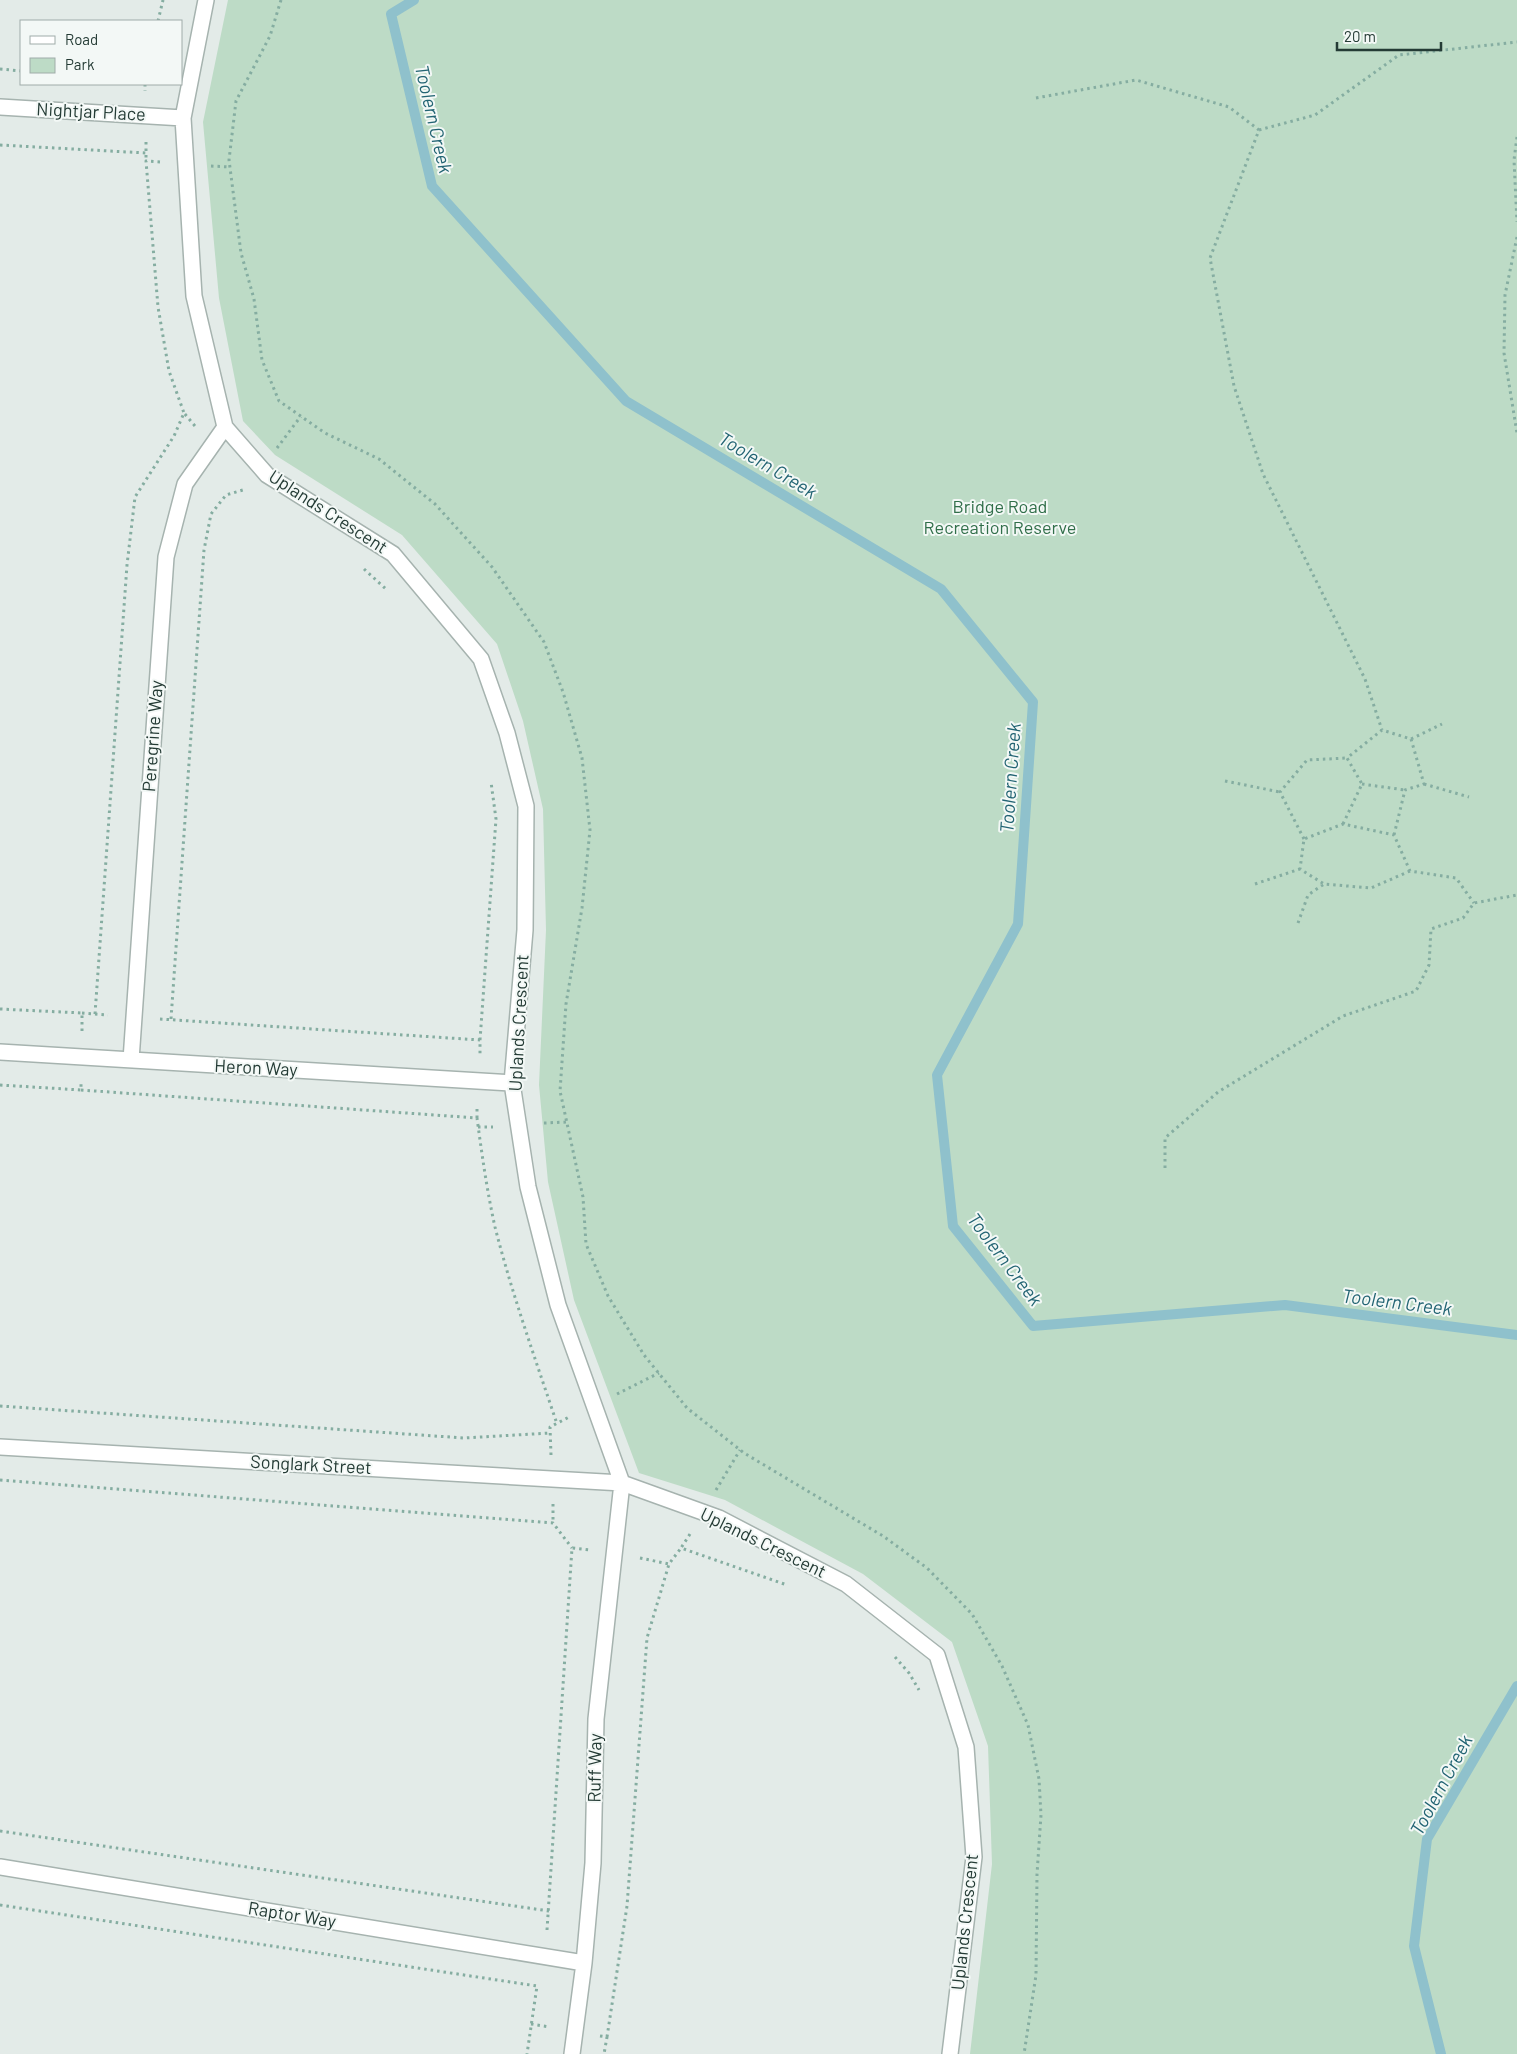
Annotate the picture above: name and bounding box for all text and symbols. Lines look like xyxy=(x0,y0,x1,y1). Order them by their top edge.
legend xyxy=(20,20,182,85)
scale bar xyxy=(1337,20,1441,52)
text: 20 m xyxy=(1344,27,1376,45)
text: Road xyxy=(65,30,98,48)
text: Park xyxy=(65,55,95,73)
water label: Toolern Creek xyxy=(411,63,458,176)
street label: Nightjar Place xyxy=(36,97,146,125)
water label: Toolern Creek xyxy=(715,426,822,503)
street label: Uplands Crescent xyxy=(265,465,392,558)
park label: Bridge Road Recreation Reserve xyxy=(924,495,1076,538)
street label: Peregrine Way xyxy=(137,679,167,792)
water label: Toolern Creek xyxy=(994,721,1025,834)
street label: Uplands Crescent xyxy=(503,954,533,1092)
street label: Heron Way xyxy=(214,1054,298,1080)
water label: Toolern Creek xyxy=(963,1208,1048,1310)
water label: Toolern Creek xyxy=(1341,1283,1454,1320)
street label: Songlark Street xyxy=(250,1450,372,1478)
street label: Uplands Crescent xyxy=(697,1502,830,1582)
water label: Toolern Creek xyxy=(1405,1730,1477,1839)
street label: Ruff Way xyxy=(582,1733,606,1803)
street label: Uplands Crescent xyxy=(946,1853,982,1991)
street label: Raptor Way xyxy=(247,1896,338,1932)

